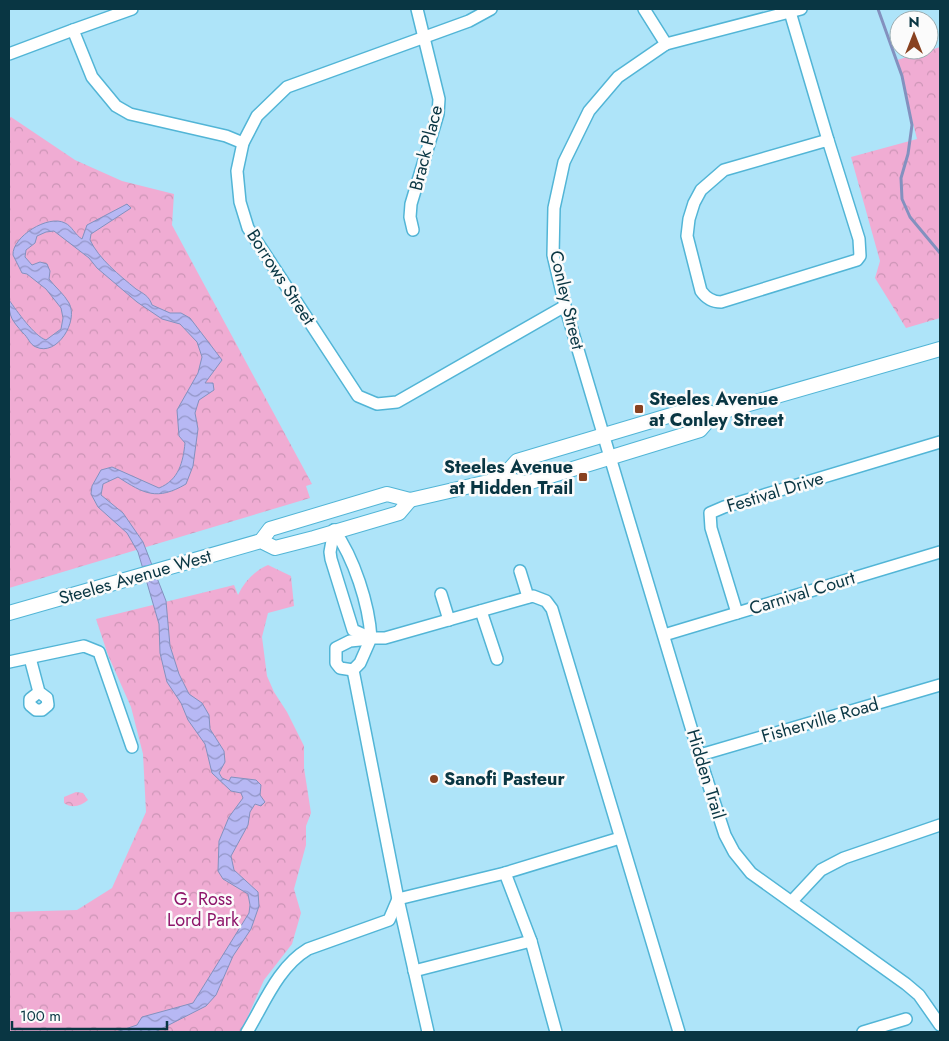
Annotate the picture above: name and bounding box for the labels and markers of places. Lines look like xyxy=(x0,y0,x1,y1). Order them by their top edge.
place label: Steeles Avenue at Conley Street xyxy=(649,386,784,433)
marker: Steeles Avenue at Conley Street xyxy=(633,403,645,415)
place label: Steeles Avenue at Hidden Trail xyxy=(444,454,573,501)
marker: Steeles Avenue at Hidden Trail xyxy=(577,471,589,483)
place label: Sanofi Pasteur xyxy=(444,766,565,792)
marker: Sanofi Pasteur xyxy=(428,773,440,785)

